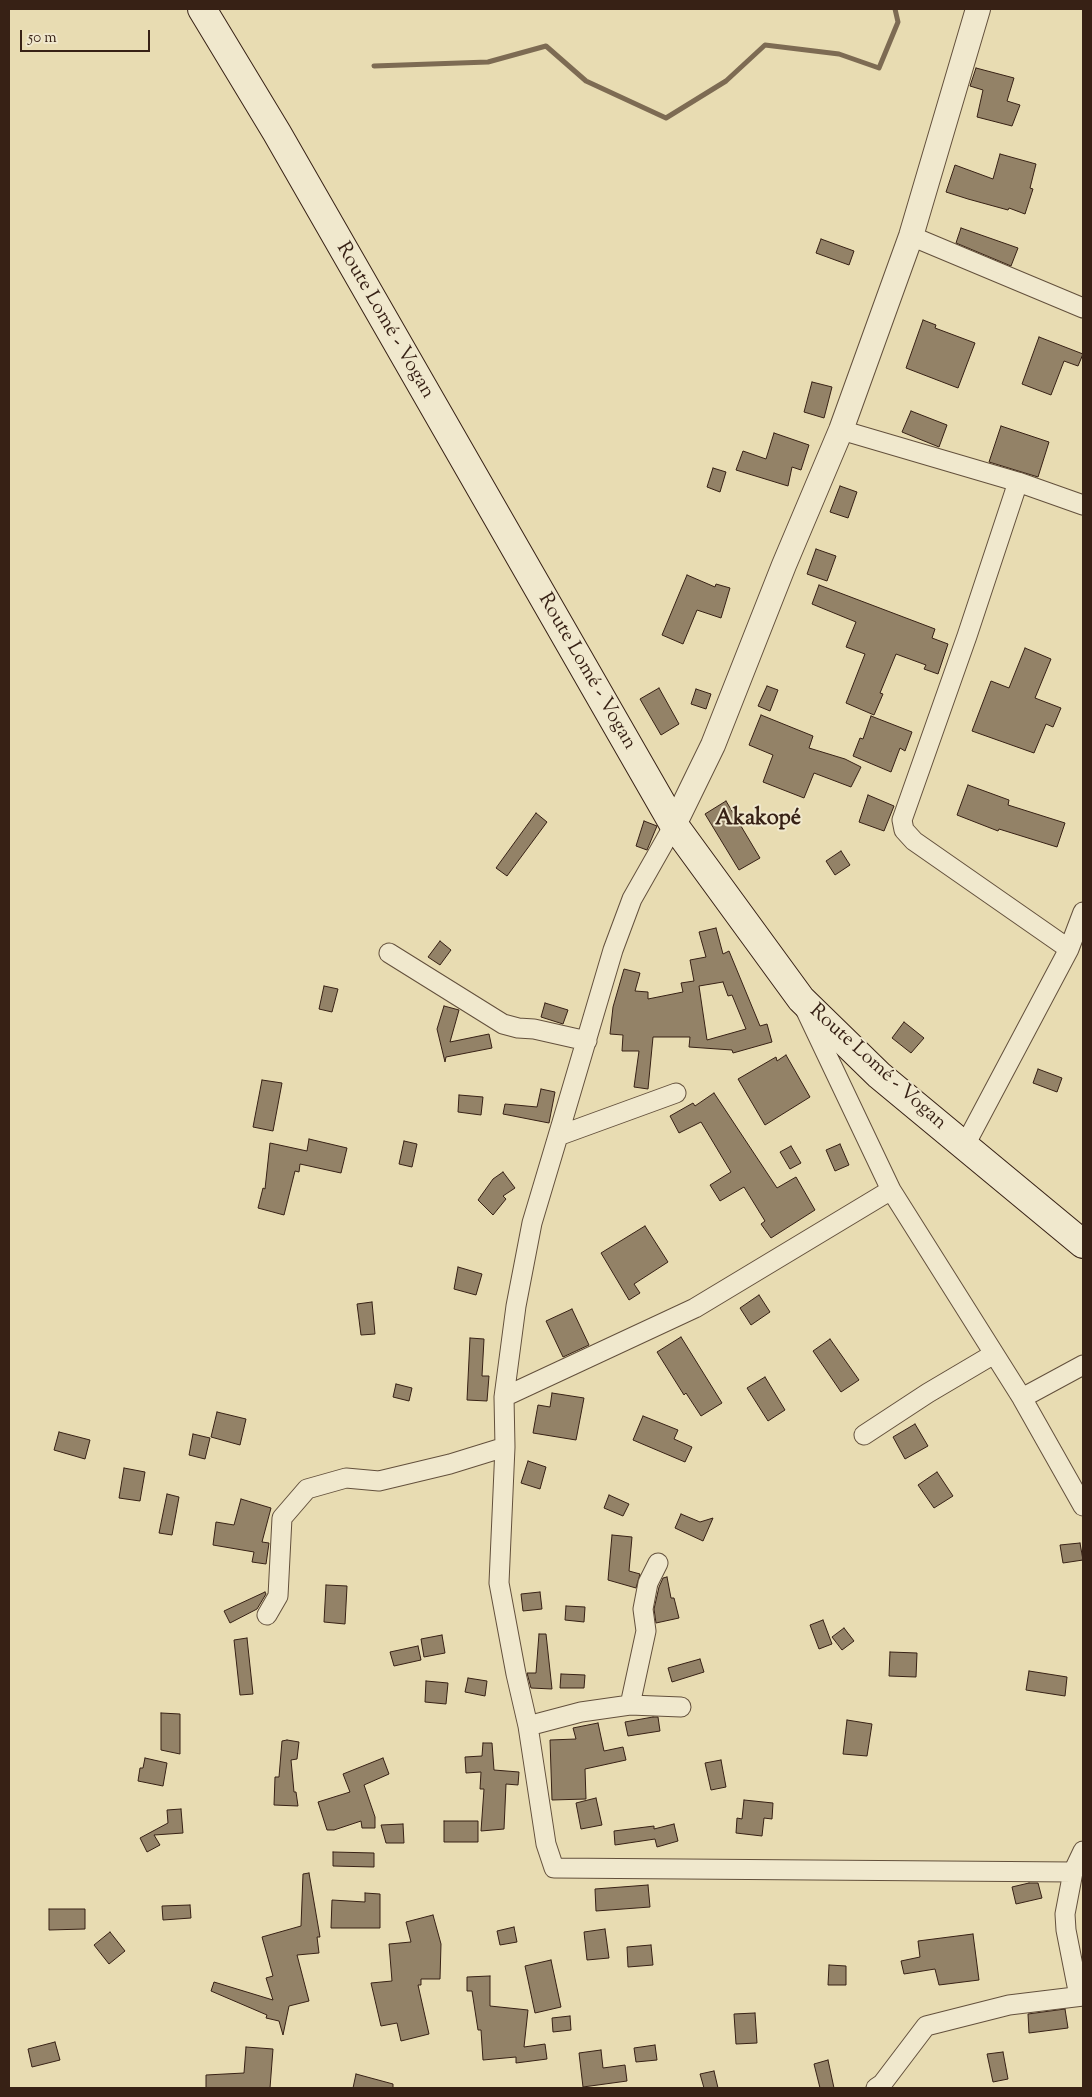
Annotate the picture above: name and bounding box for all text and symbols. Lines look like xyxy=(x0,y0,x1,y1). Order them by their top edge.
scale bar xyxy=(22,20,152,52)
text: 50 m xyxy=(28,28,57,49)
street label: Route Lomé - Vogan xyxy=(329,239,439,403)
street label: Route Lomé - Vogan xyxy=(531,590,641,754)
district label: Akakopé xyxy=(715,807,801,833)
street label: Route Lomé - Vogan xyxy=(803,1000,951,1136)

